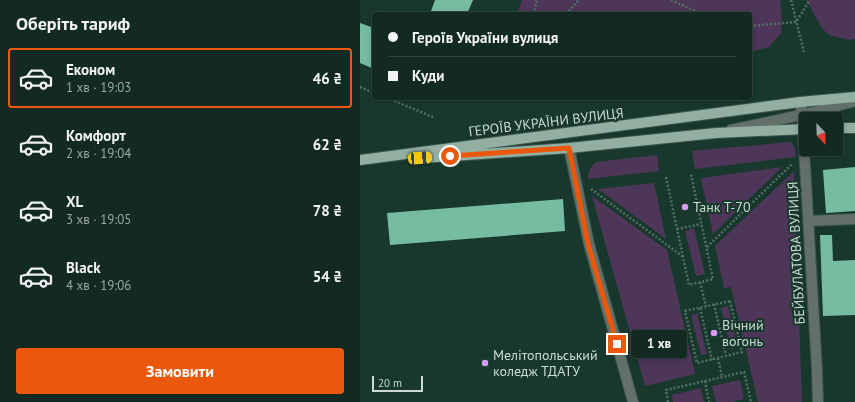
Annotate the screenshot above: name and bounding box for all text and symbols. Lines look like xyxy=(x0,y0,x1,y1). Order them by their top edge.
text: Оберіть тариф xyxy=(16,12,130,35)
text: Героїв України вулиця xyxy=(412,28,558,47)
icon: car xyxy=(18,60,54,96)
text: Економ xyxy=(66,60,115,79)
text: Куди xyxy=(412,66,444,85)
text: 46 ₴ xyxy=(313,69,342,88)
text: 1 хв · 19:03 xyxy=(66,79,131,96)
street label: ГЕРОЇВ УКРАЇНИ ВУЛИЦЯ xyxy=(467,104,625,140)
north arrow xyxy=(799,112,843,156)
map controls xyxy=(799,112,843,156)
icon: car xyxy=(18,126,54,162)
text: Комфорт xyxy=(66,126,126,145)
text: 62 ₴ xyxy=(313,135,342,154)
text: 2 хв · 19:04 xyxy=(66,145,131,162)
route start xyxy=(441,147,459,165)
car xyxy=(408,151,432,165)
street label: БЕЙБУЛАТОВА ВУЛИЦЯ xyxy=(783,181,809,325)
icon: car xyxy=(18,192,54,228)
text: XL xyxy=(66,192,83,211)
place label: Танк Т-70 xyxy=(693,198,751,216)
text: 78 ₴ xyxy=(313,201,342,220)
marker: Танк Т-70 xyxy=(680,202,690,212)
text: 3 хв · 19:05 xyxy=(66,211,131,228)
icon: car xyxy=(18,258,54,294)
text: Black xyxy=(66,258,101,277)
text: 54 ₴ xyxy=(313,267,342,286)
text: 4 хв · 19:06 xyxy=(66,277,131,294)
place label: Вічний вогонь xyxy=(722,316,764,350)
marker: Вічний вогонь xyxy=(709,328,719,338)
callout: 1 хв xyxy=(631,330,687,358)
route end xyxy=(608,335,626,353)
text: 1 хв xyxy=(647,335,671,352)
place label: Мелітопольський коледж ТДАТУ xyxy=(493,346,598,380)
button: Замовити xyxy=(16,348,344,394)
marker: Мелітопольський коледж ТДАТУ xyxy=(480,358,490,368)
scale bar xyxy=(372,374,423,393)
text: 20 m xyxy=(378,376,402,390)

